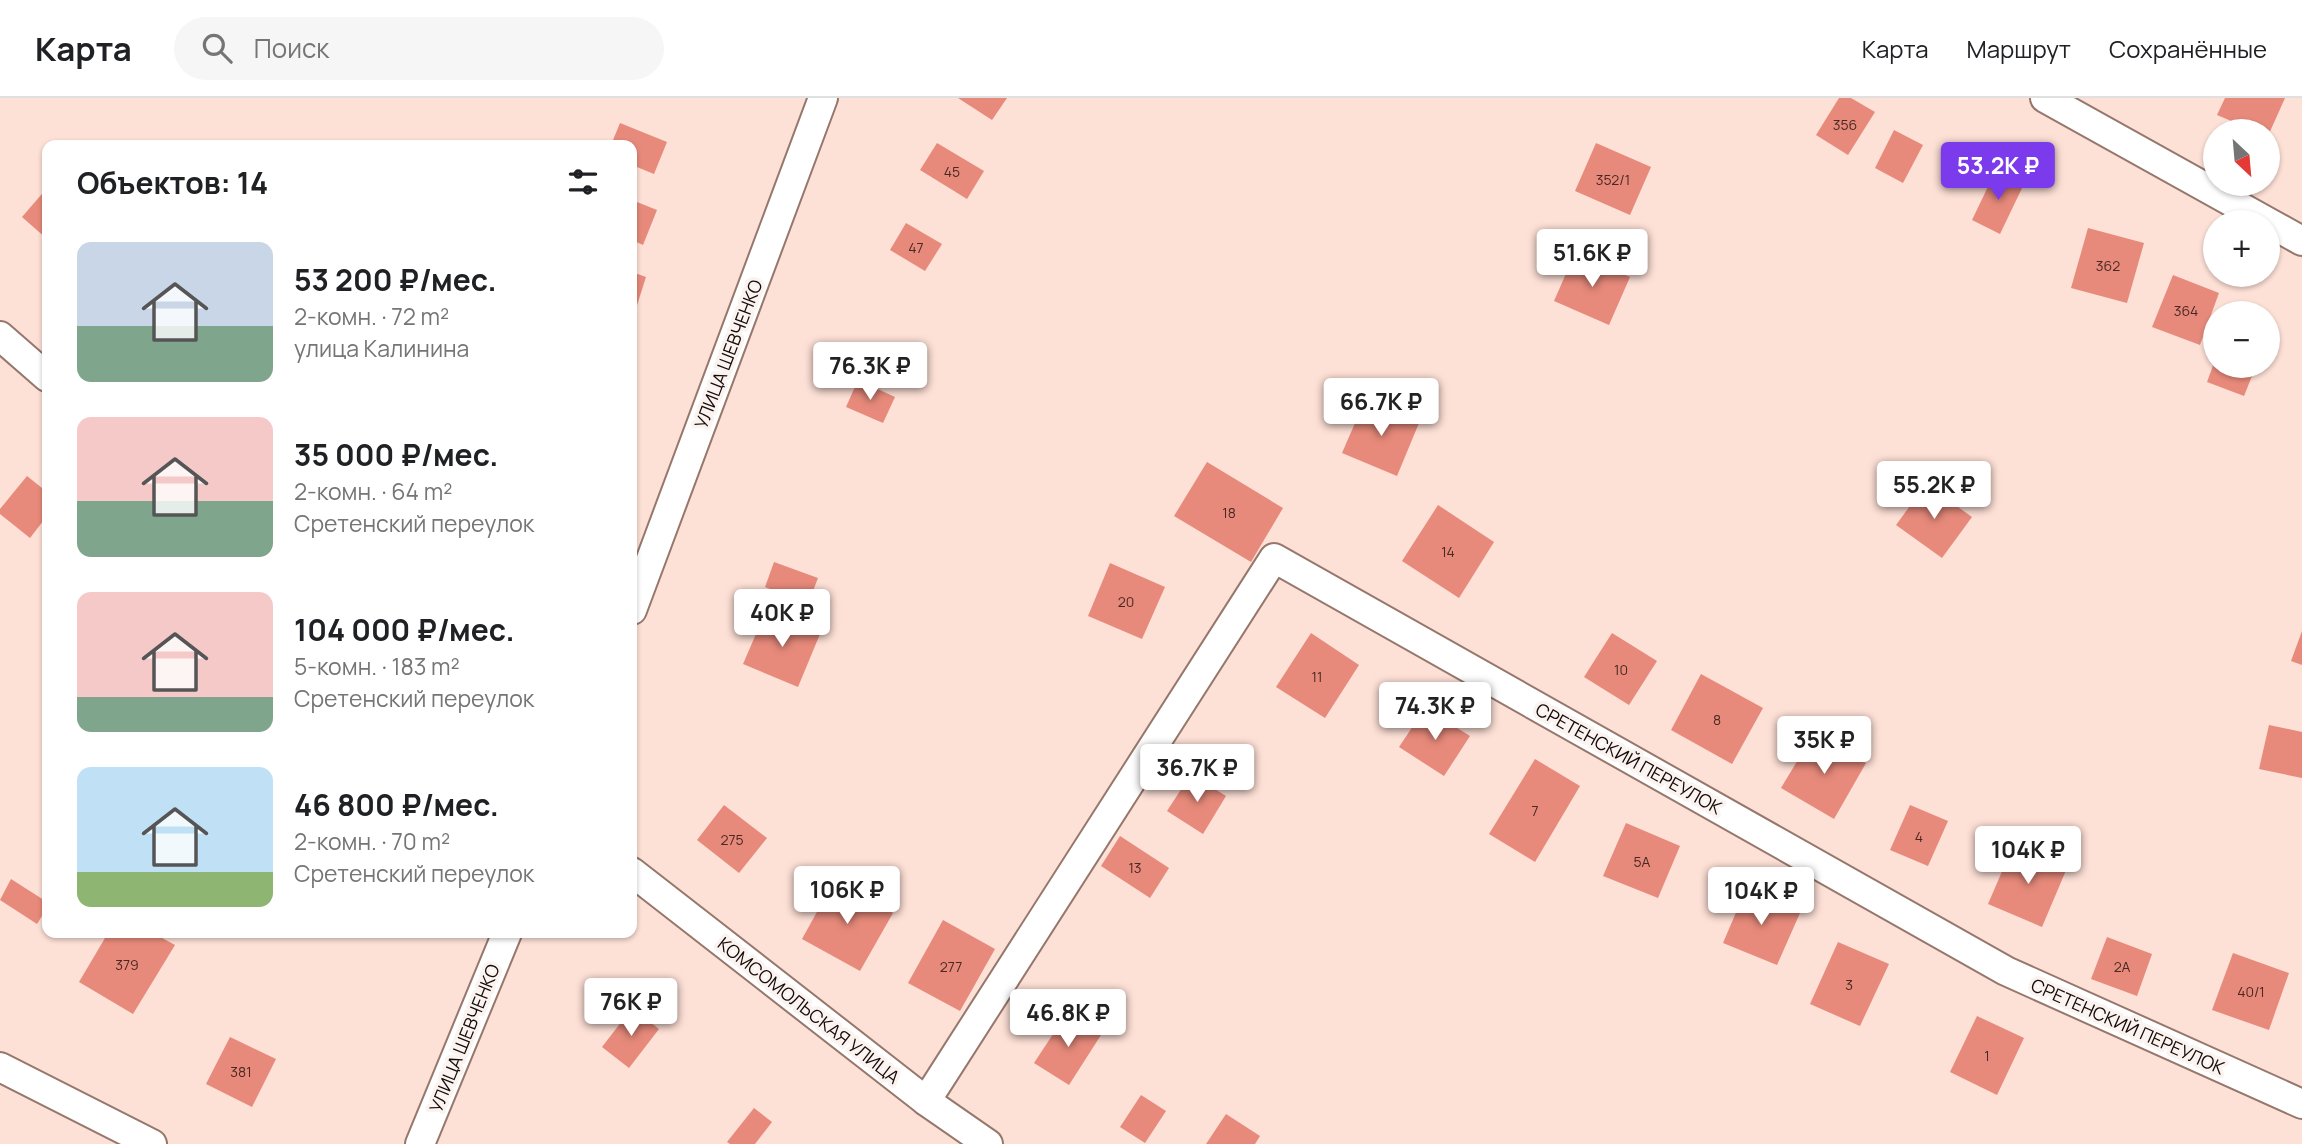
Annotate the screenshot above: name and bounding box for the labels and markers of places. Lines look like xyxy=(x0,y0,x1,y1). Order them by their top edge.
pin: 53.2K ₽ xyxy=(1933,142,2063,202)
pin: 51.6K ₽ xyxy=(1527,230,1657,289)
pin: 76.3K ₽ xyxy=(805,342,935,402)
pin: 66.7K ₽ xyxy=(1316,378,1446,438)
pin: 55.2K ₽ xyxy=(1869,462,1999,521)
pin: 40K ₽ xyxy=(733,589,831,649)
pin: 74.3K ₽ xyxy=(1370,682,1500,742)
pin: 35K ₽ xyxy=(1775,716,1873,776)
pin: 36.7K ₽ xyxy=(1132,744,1262,804)
pin: 104K ₽ xyxy=(1971,826,2085,886)
pin: 106K ₽ xyxy=(790,866,904,926)
pin: 104K ₽ xyxy=(1704,868,1818,927)
pin: 76K ₽ xyxy=(582,978,680,1038)
pin: 46.8K ₽ xyxy=(1003,990,1133,1049)

